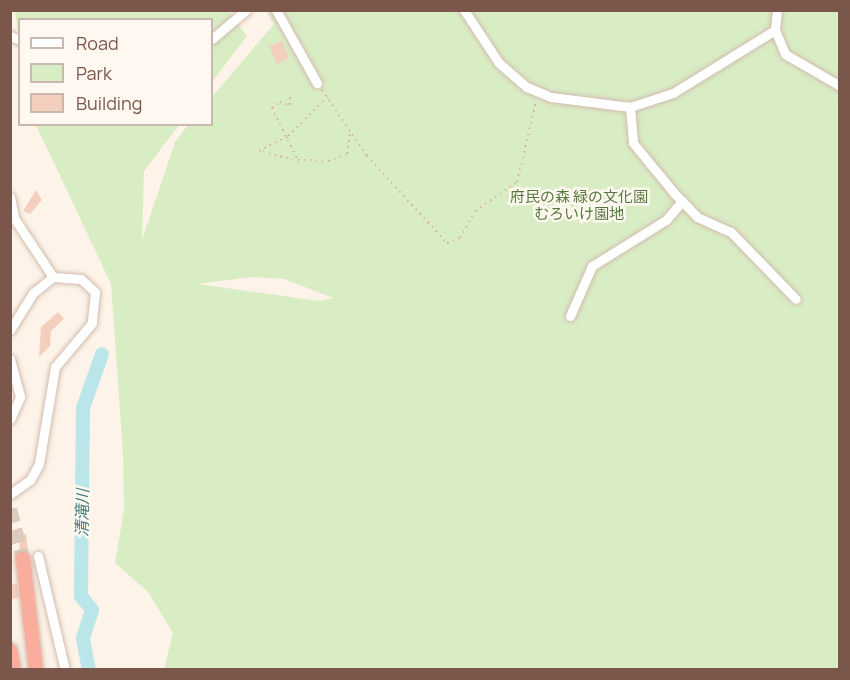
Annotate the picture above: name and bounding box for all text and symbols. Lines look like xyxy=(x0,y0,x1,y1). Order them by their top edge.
legend xyxy=(18,18,213,126)
text: Road xyxy=(76,31,119,55)
text: Park xyxy=(76,61,112,85)
text: Building xyxy=(76,91,142,115)
park label: 府民の森 緑の文化園 むろいけ園地 xyxy=(510,187,648,222)
water label: 清滝川 xyxy=(72,489,92,537)

